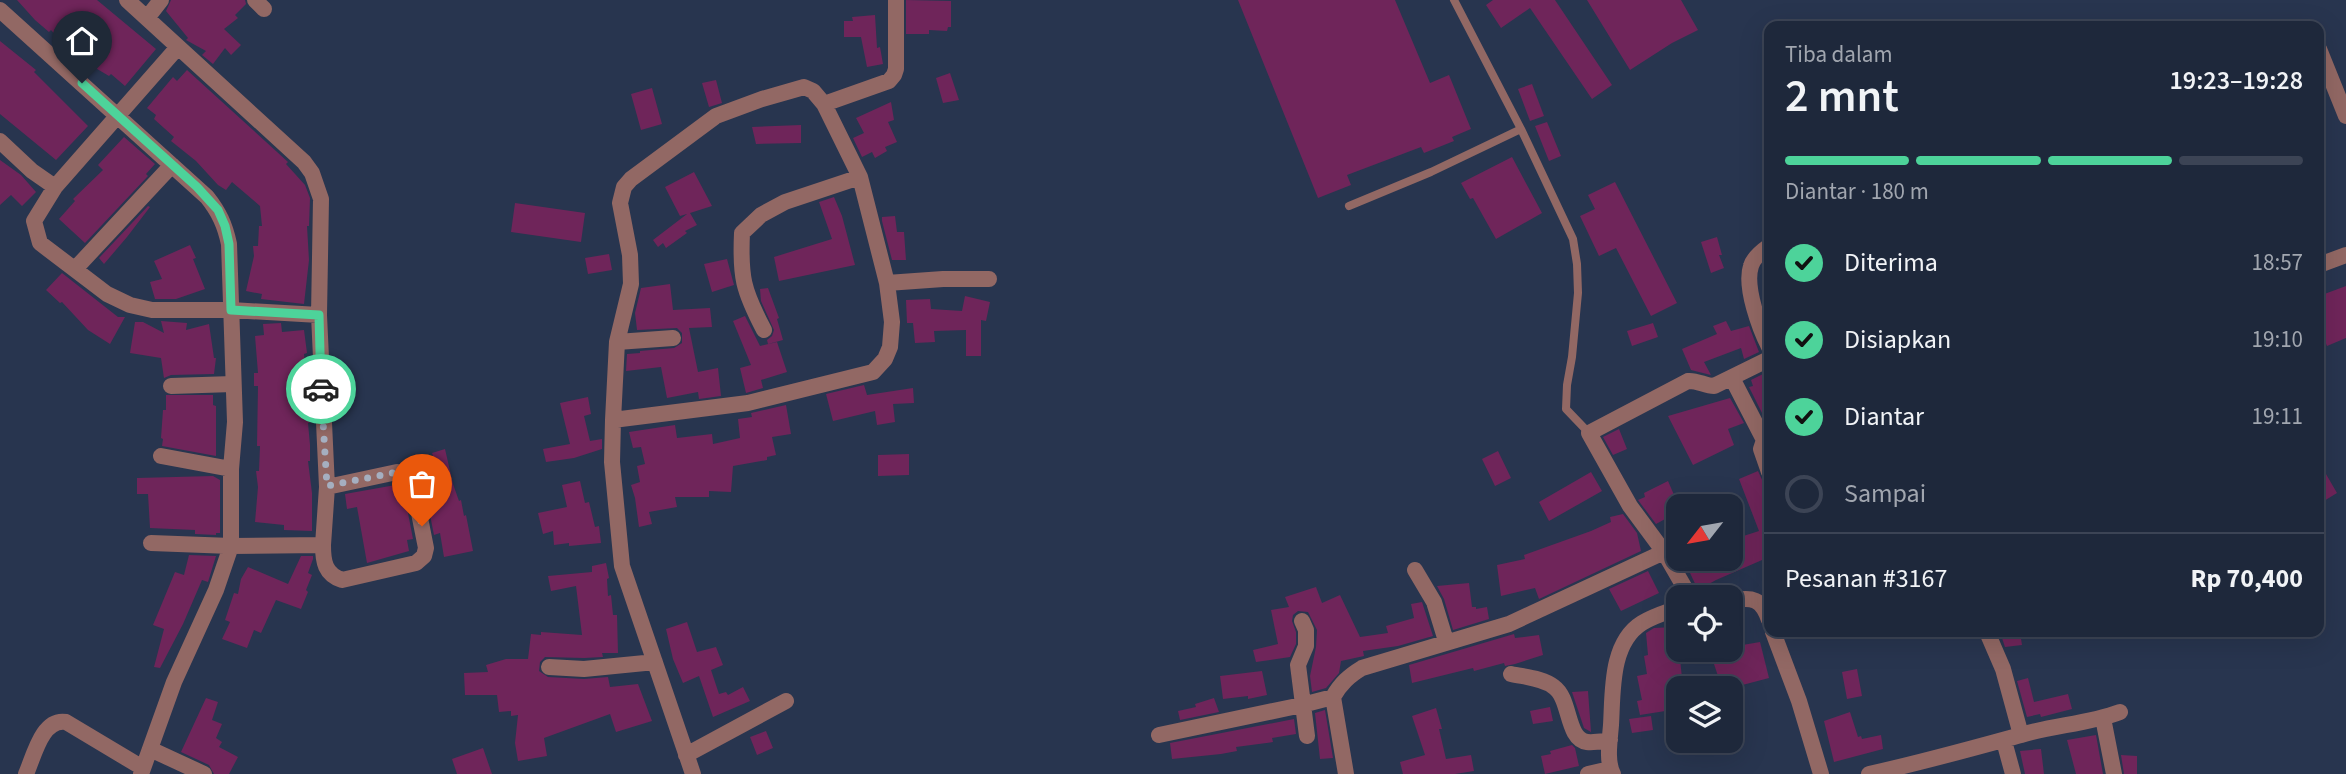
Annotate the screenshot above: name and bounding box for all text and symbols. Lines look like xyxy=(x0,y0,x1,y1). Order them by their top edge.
pin xyxy=(52,11,112,83)
icon: home xyxy=(63,22,101,60)
text: Tiba dalam xyxy=(1785,38,1892,71)
text: 19:23–19:28 xyxy=(2170,62,2303,99)
text: 2 mnt xyxy=(1785,64,1899,129)
text: Diantar · 180 m xyxy=(1785,175,1929,208)
icon: check xyxy=(1785,244,1823,282)
text: Diterima xyxy=(1844,244,1938,281)
text: 18:57 xyxy=(2252,246,2303,279)
icon: check xyxy=(1785,321,1823,359)
text: Disiapkan xyxy=(1844,321,1951,358)
text: 19:10 xyxy=(2252,323,2303,356)
courier xyxy=(286,354,356,424)
icon: car xyxy=(302,370,340,408)
icon: check xyxy=(1785,398,1823,436)
text: Diantar xyxy=(1844,398,1924,435)
text: 19:11 xyxy=(2252,400,2303,433)
pin xyxy=(392,454,452,526)
icon: bag xyxy=(403,465,441,503)
text: Sampai xyxy=(1844,475,1926,512)
north arrow xyxy=(1666,494,1743,570)
map controls xyxy=(1666,494,1743,753)
text: Pesanan #3167 xyxy=(1785,560,1947,597)
text: Rp 70,400 xyxy=(2191,560,2303,597)
button: locate xyxy=(1666,585,1743,662)
button: layers xyxy=(1666,676,1743,753)

